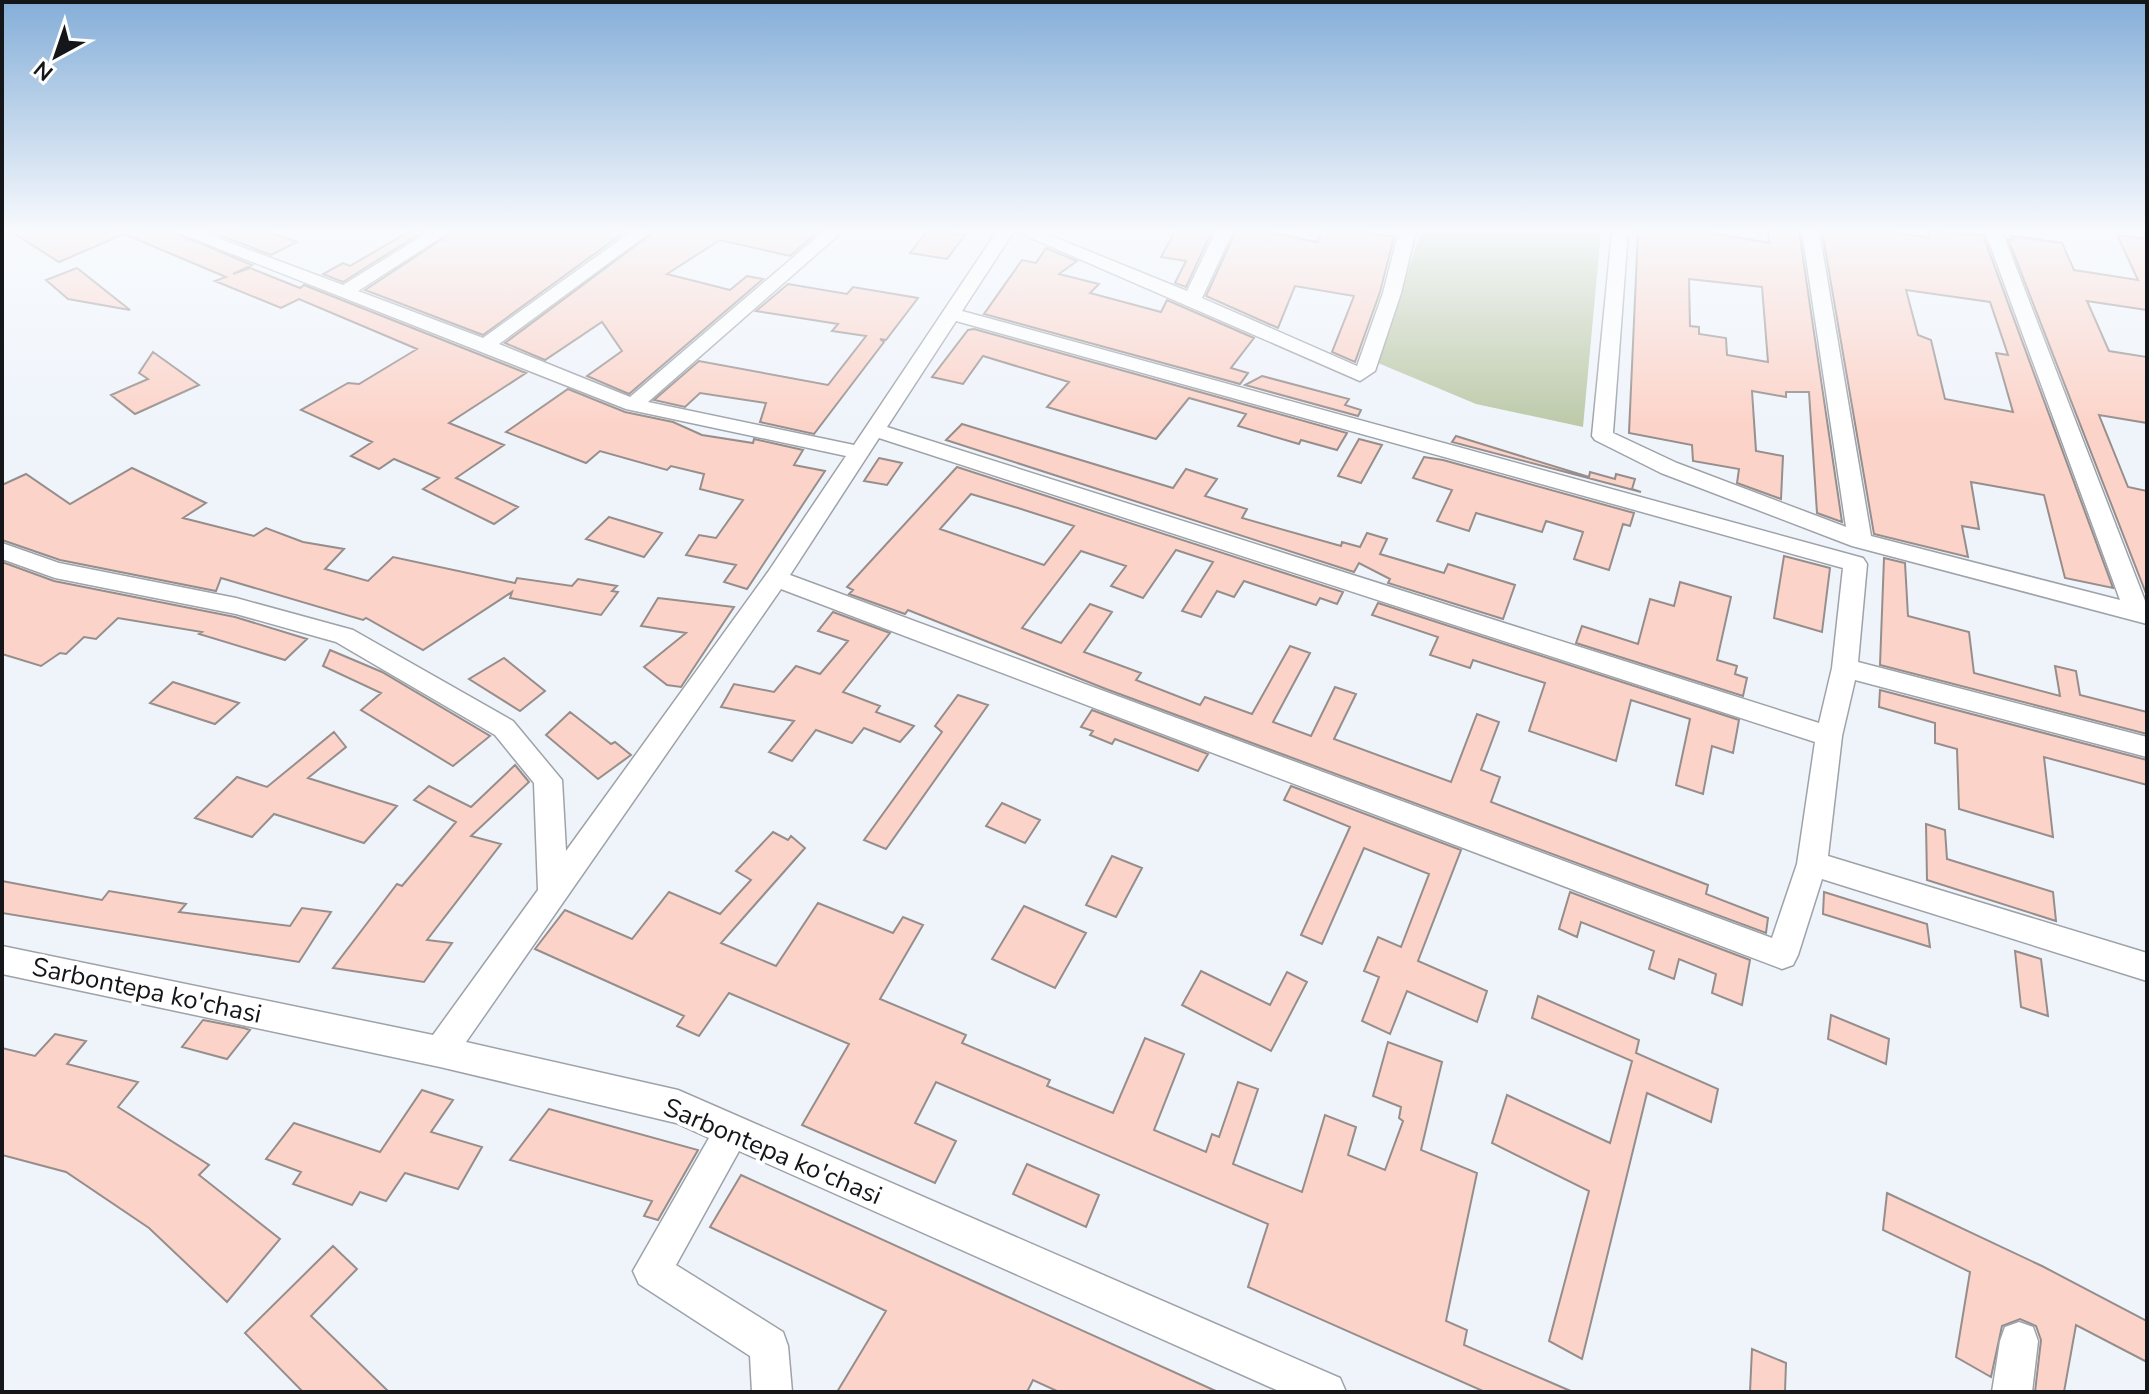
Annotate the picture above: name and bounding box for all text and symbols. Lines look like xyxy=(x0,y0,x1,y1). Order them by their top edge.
north arrow xyxy=(16,16,96,96)
text: N xyxy=(28,54,60,87)
street label: Sarbontepa ko'chasi xyxy=(29,949,265,1032)
street label: Sarbontepa ko'chasi xyxy=(658,1090,887,1213)

